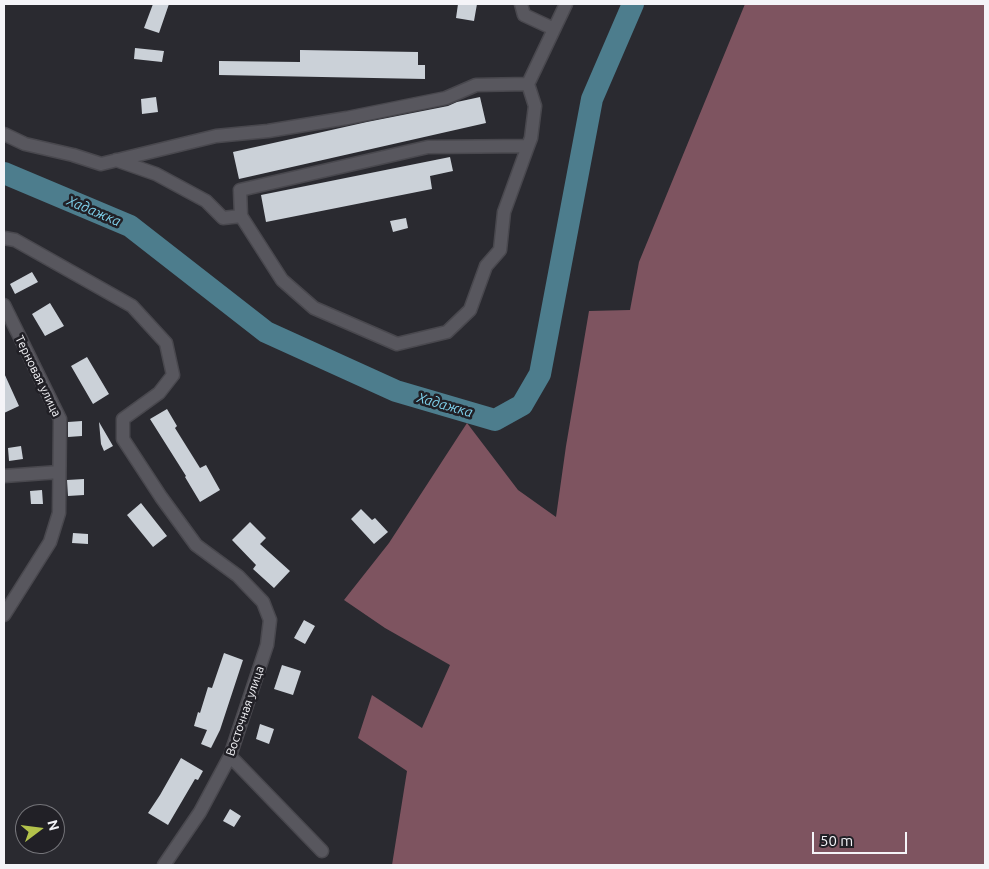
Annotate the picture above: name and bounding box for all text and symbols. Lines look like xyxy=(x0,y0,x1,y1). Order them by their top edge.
water label: Хадажка xyxy=(65,192,123,230)
street label: Терновая улица xyxy=(12,333,64,419)
water label: Хадажка xyxy=(415,389,475,421)
street label: Восточная улица xyxy=(223,664,267,758)
north arrow xyxy=(15,804,65,854)
text: N xyxy=(44,818,63,832)
scale bar xyxy=(814,822,909,854)
text: 50 m xyxy=(820,832,853,849)

